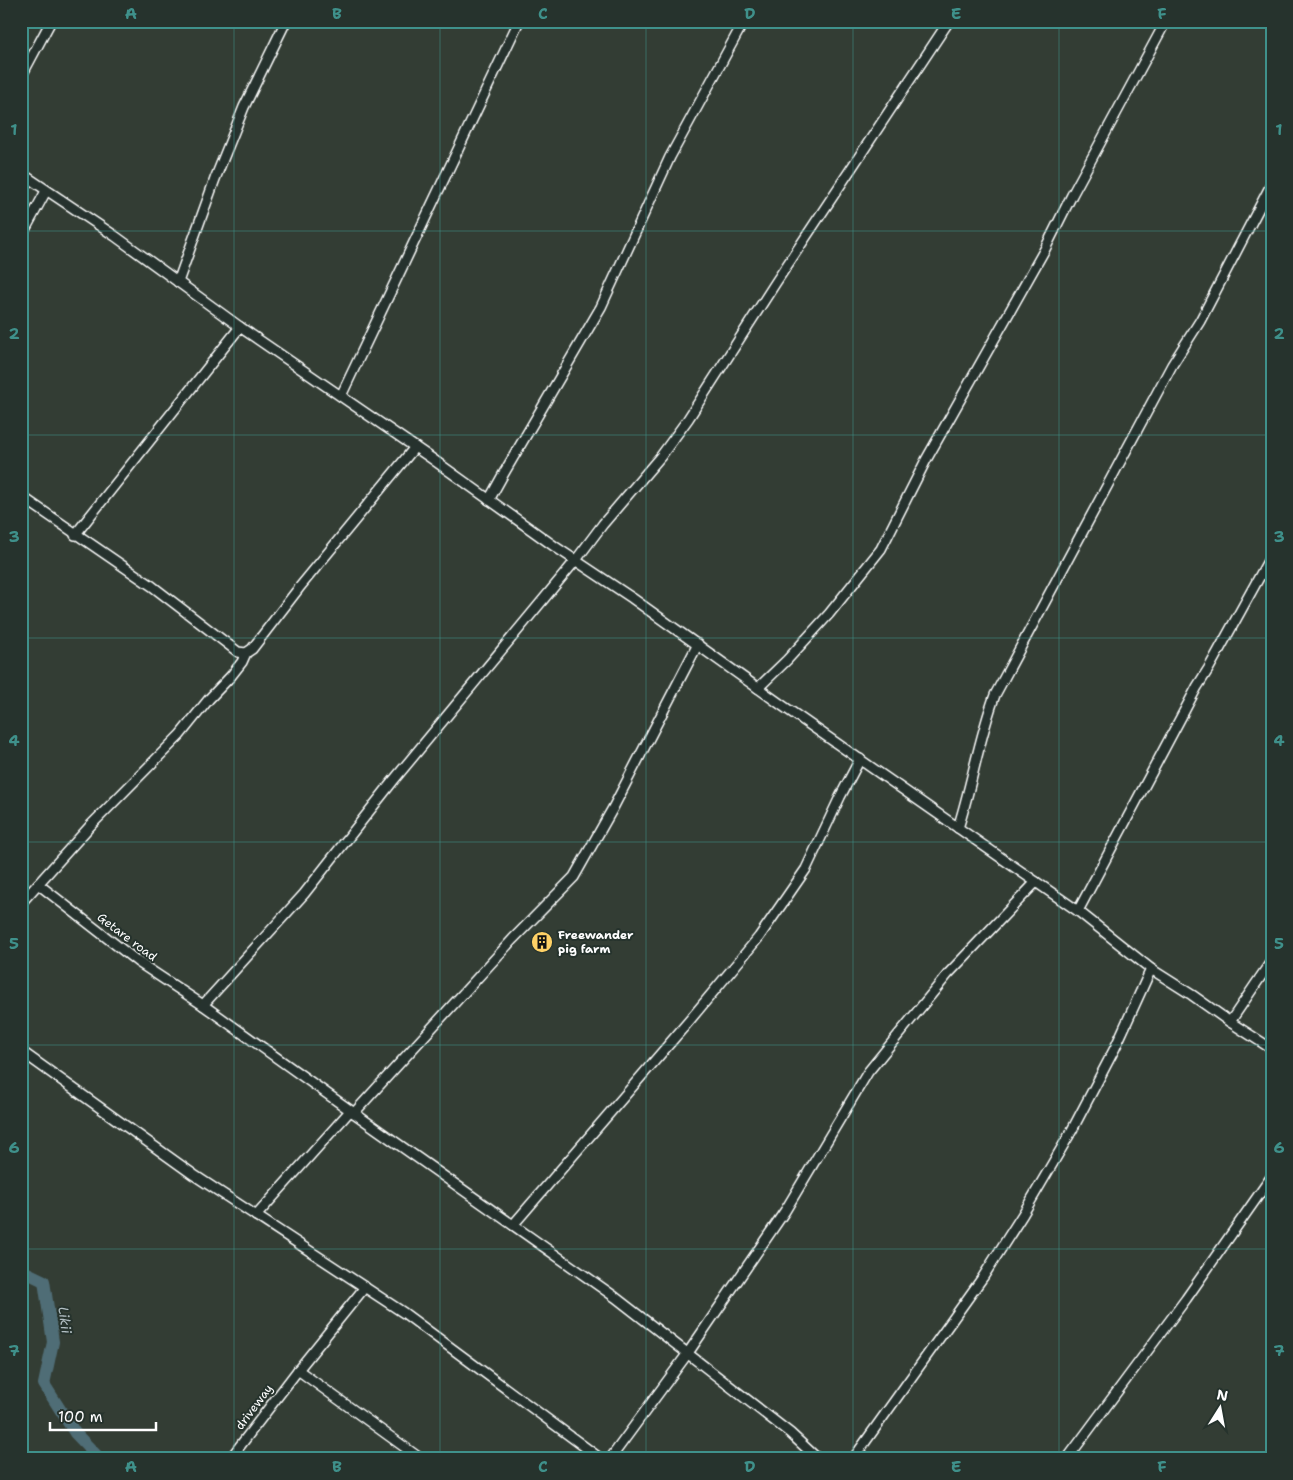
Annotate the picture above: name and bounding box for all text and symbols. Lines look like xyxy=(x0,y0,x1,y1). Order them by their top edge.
text: A xyxy=(125,3,137,24)
text: B xyxy=(332,3,342,24)
text: C xyxy=(538,3,548,24)
text: D xyxy=(744,3,756,24)
text: E xyxy=(951,3,961,24)
text: F xyxy=(1157,3,1167,24)
text: 1 xyxy=(10,119,18,140)
text: 1 xyxy=(1275,119,1283,140)
text: 2 xyxy=(8,323,20,344)
text: 2 xyxy=(1273,323,1285,344)
text: 3 xyxy=(8,526,20,547)
text: 3 xyxy=(1273,526,1285,547)
text: 4 xyxy=(8,730,20,751)
text: 4 xyxy=(1273,730,1285,751)
street label: Getare road xyxy=(94,909,161,965)
place label: Freewander pig farm xyxy=(558,927,634,957)
building icon: Freewander pig farm xyxy=(530,930,554,954)
text: 5 xyxy=(9,933,19,954)
text: 5 xyxy=(1274,933,1284,954)
text: 6 xyxy=(8,1137,20,1158)
text: 6 xyxy=(1273,1137,1285,1158)
water label: Likii xyxy=(54,1305,76,1336)
text: 7 xyxy=(8,1340,20,1361)
text: 7 xyxy=(1273,1340,1285,1361)
street label: driveway xyxy=(232,1381,276,1433)
north arrow xyxy=(1196,1382,1246,1432)
text: N xyxy=(1215,1385,1230,1405)
scale bar xyxy=(50,1400,156,1432)
text: 100 m xyxy=(58,1407,103,1427)
text: A xyxy=(125,1456,137,1477)
text: B xyxy=(332,1456,342,1477)
text: C xyxy=(538,1456,548,1477)
text: D xyxy=(744,1456,756,1477)
text: E xyxy=(951,1456,961,1477)
text: F xyxy=(1157,1456,1167,1477)

